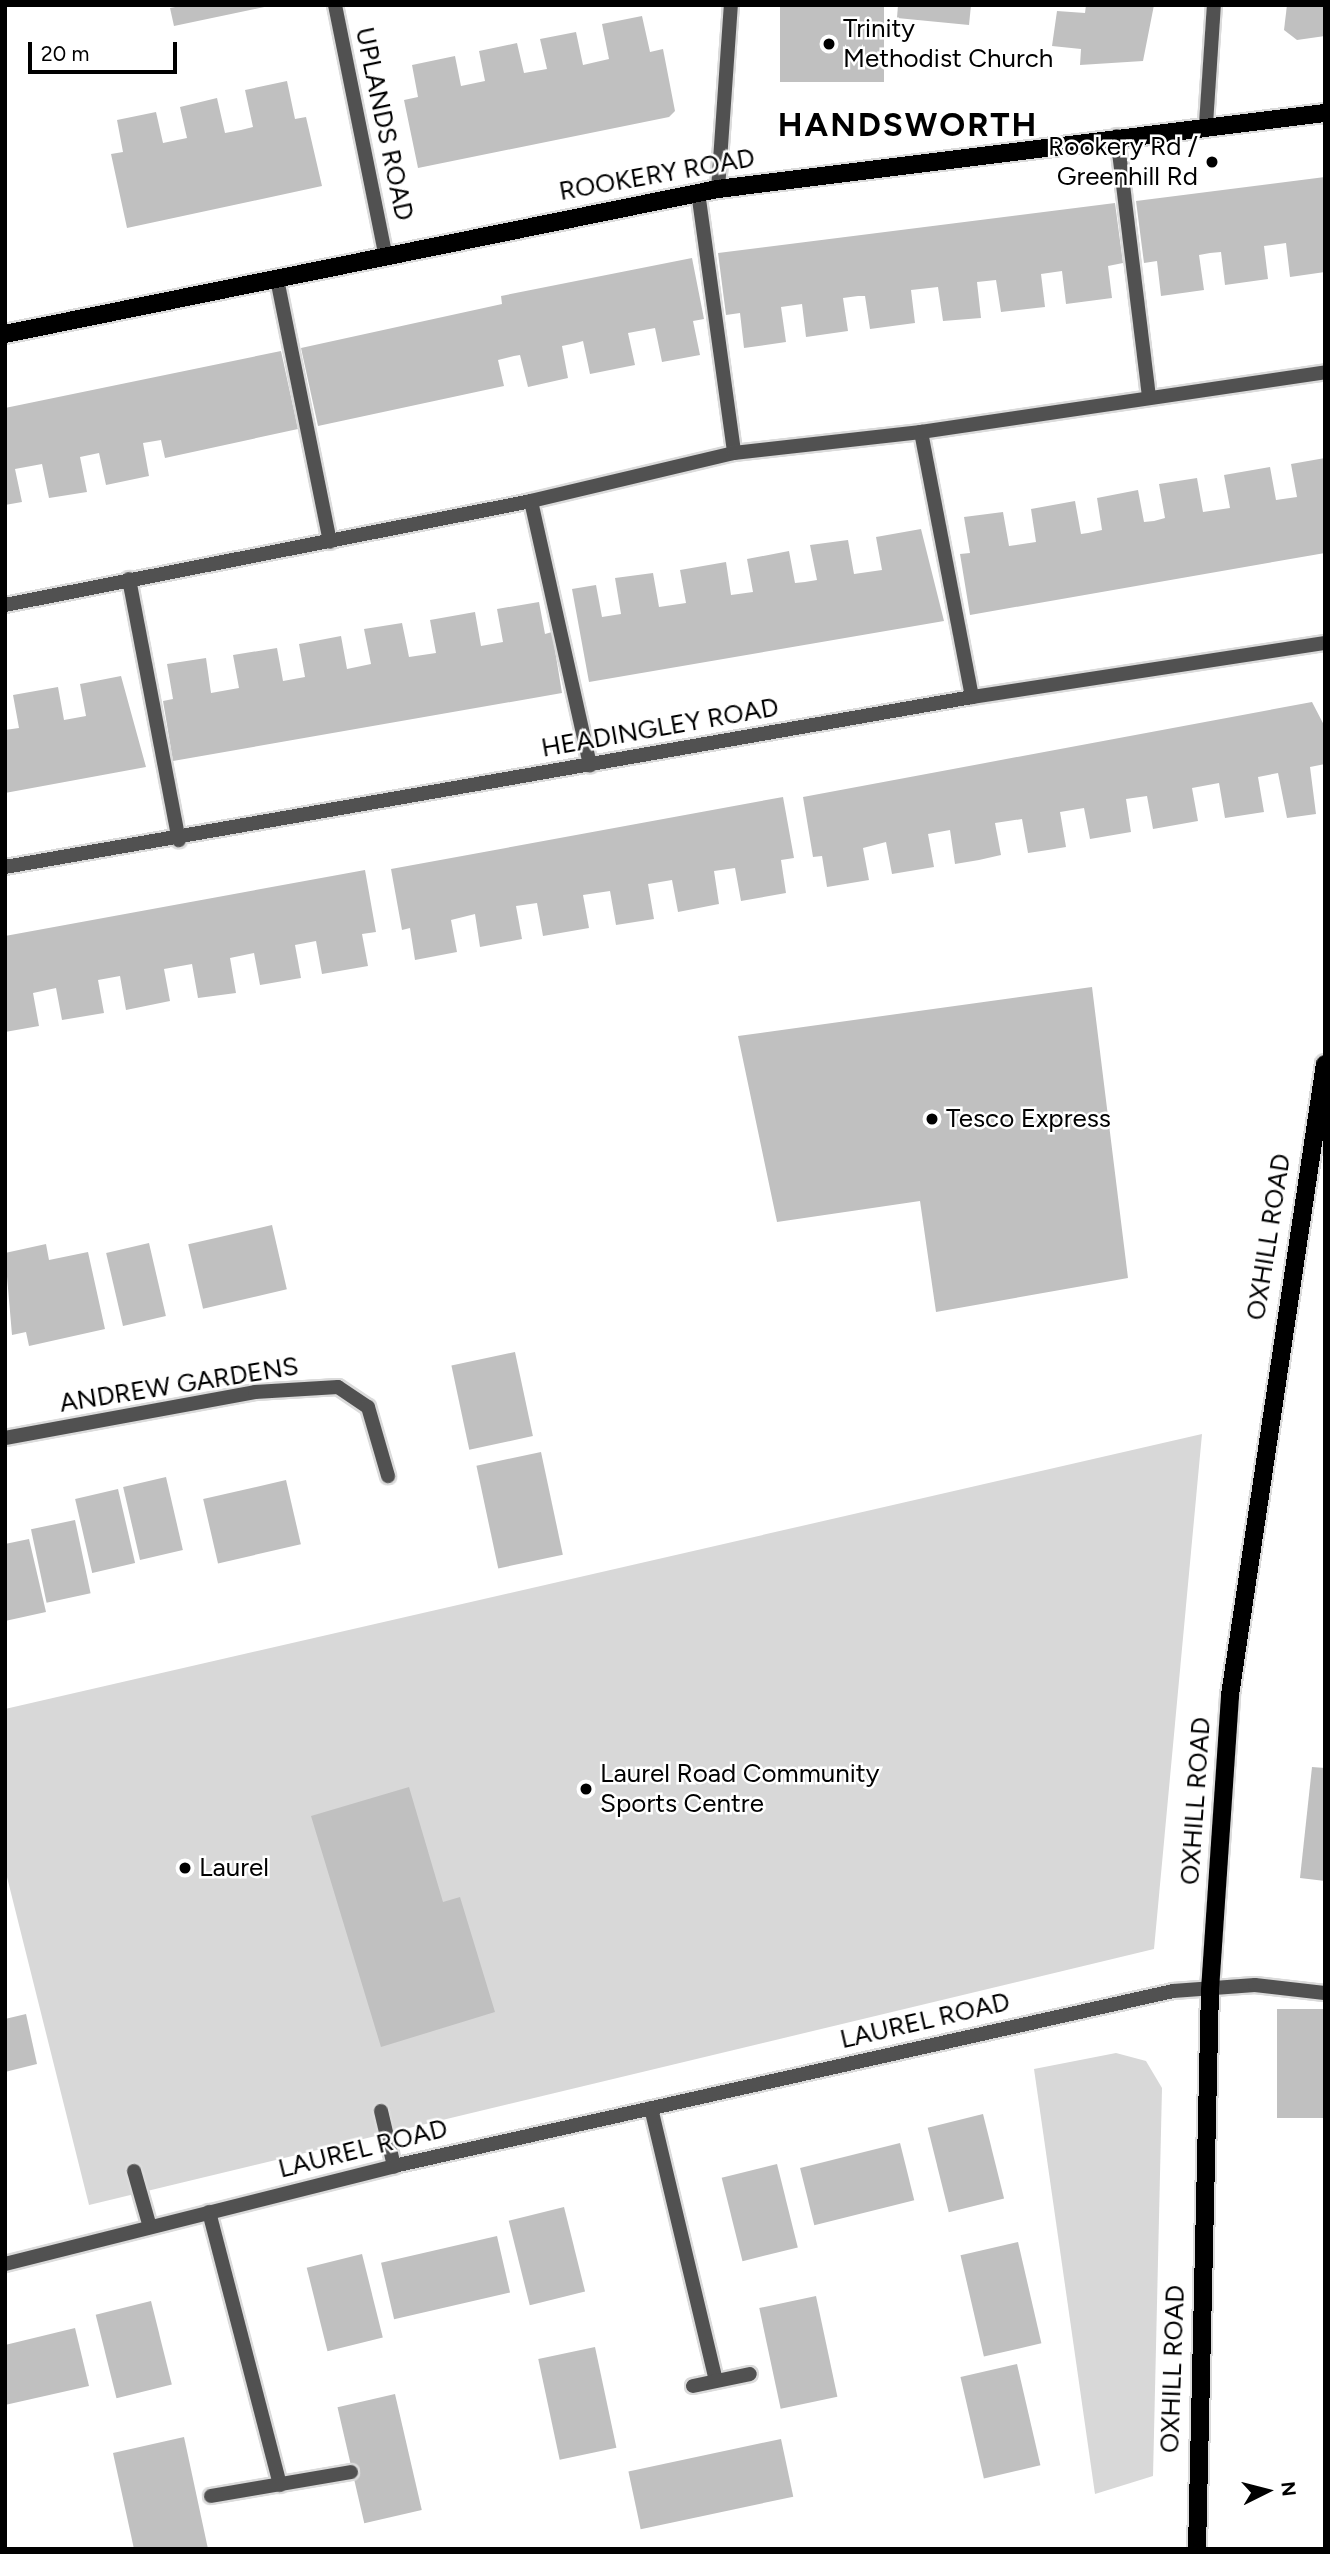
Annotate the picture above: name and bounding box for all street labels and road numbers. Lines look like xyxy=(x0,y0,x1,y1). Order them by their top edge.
street label: UPLANDS ROAD xyxy=(348,24,420,224)
street label: ROOKERY ROAD xyxy=(557,142,757,208)
street label: HEADINGLEY ROAD xyxy=(539,692,781,764)
street label: OXHILL ROAD xyxy=(1240,1152,1298,1322)
street label: ANDREW GARDENS xyxy=(57,1351,301,1419)
street label: OXHILL ROAD xyxy=(1175,1716,1217,1886)
street label: LAUREL ROAD xyxy=(837,1986,1013,2056)
street label: LAUREL ROAD xyxy=(275,2113,451,2185)
street label: OXHILL ROAD xyxy=(1154,2284,1192,2454)

